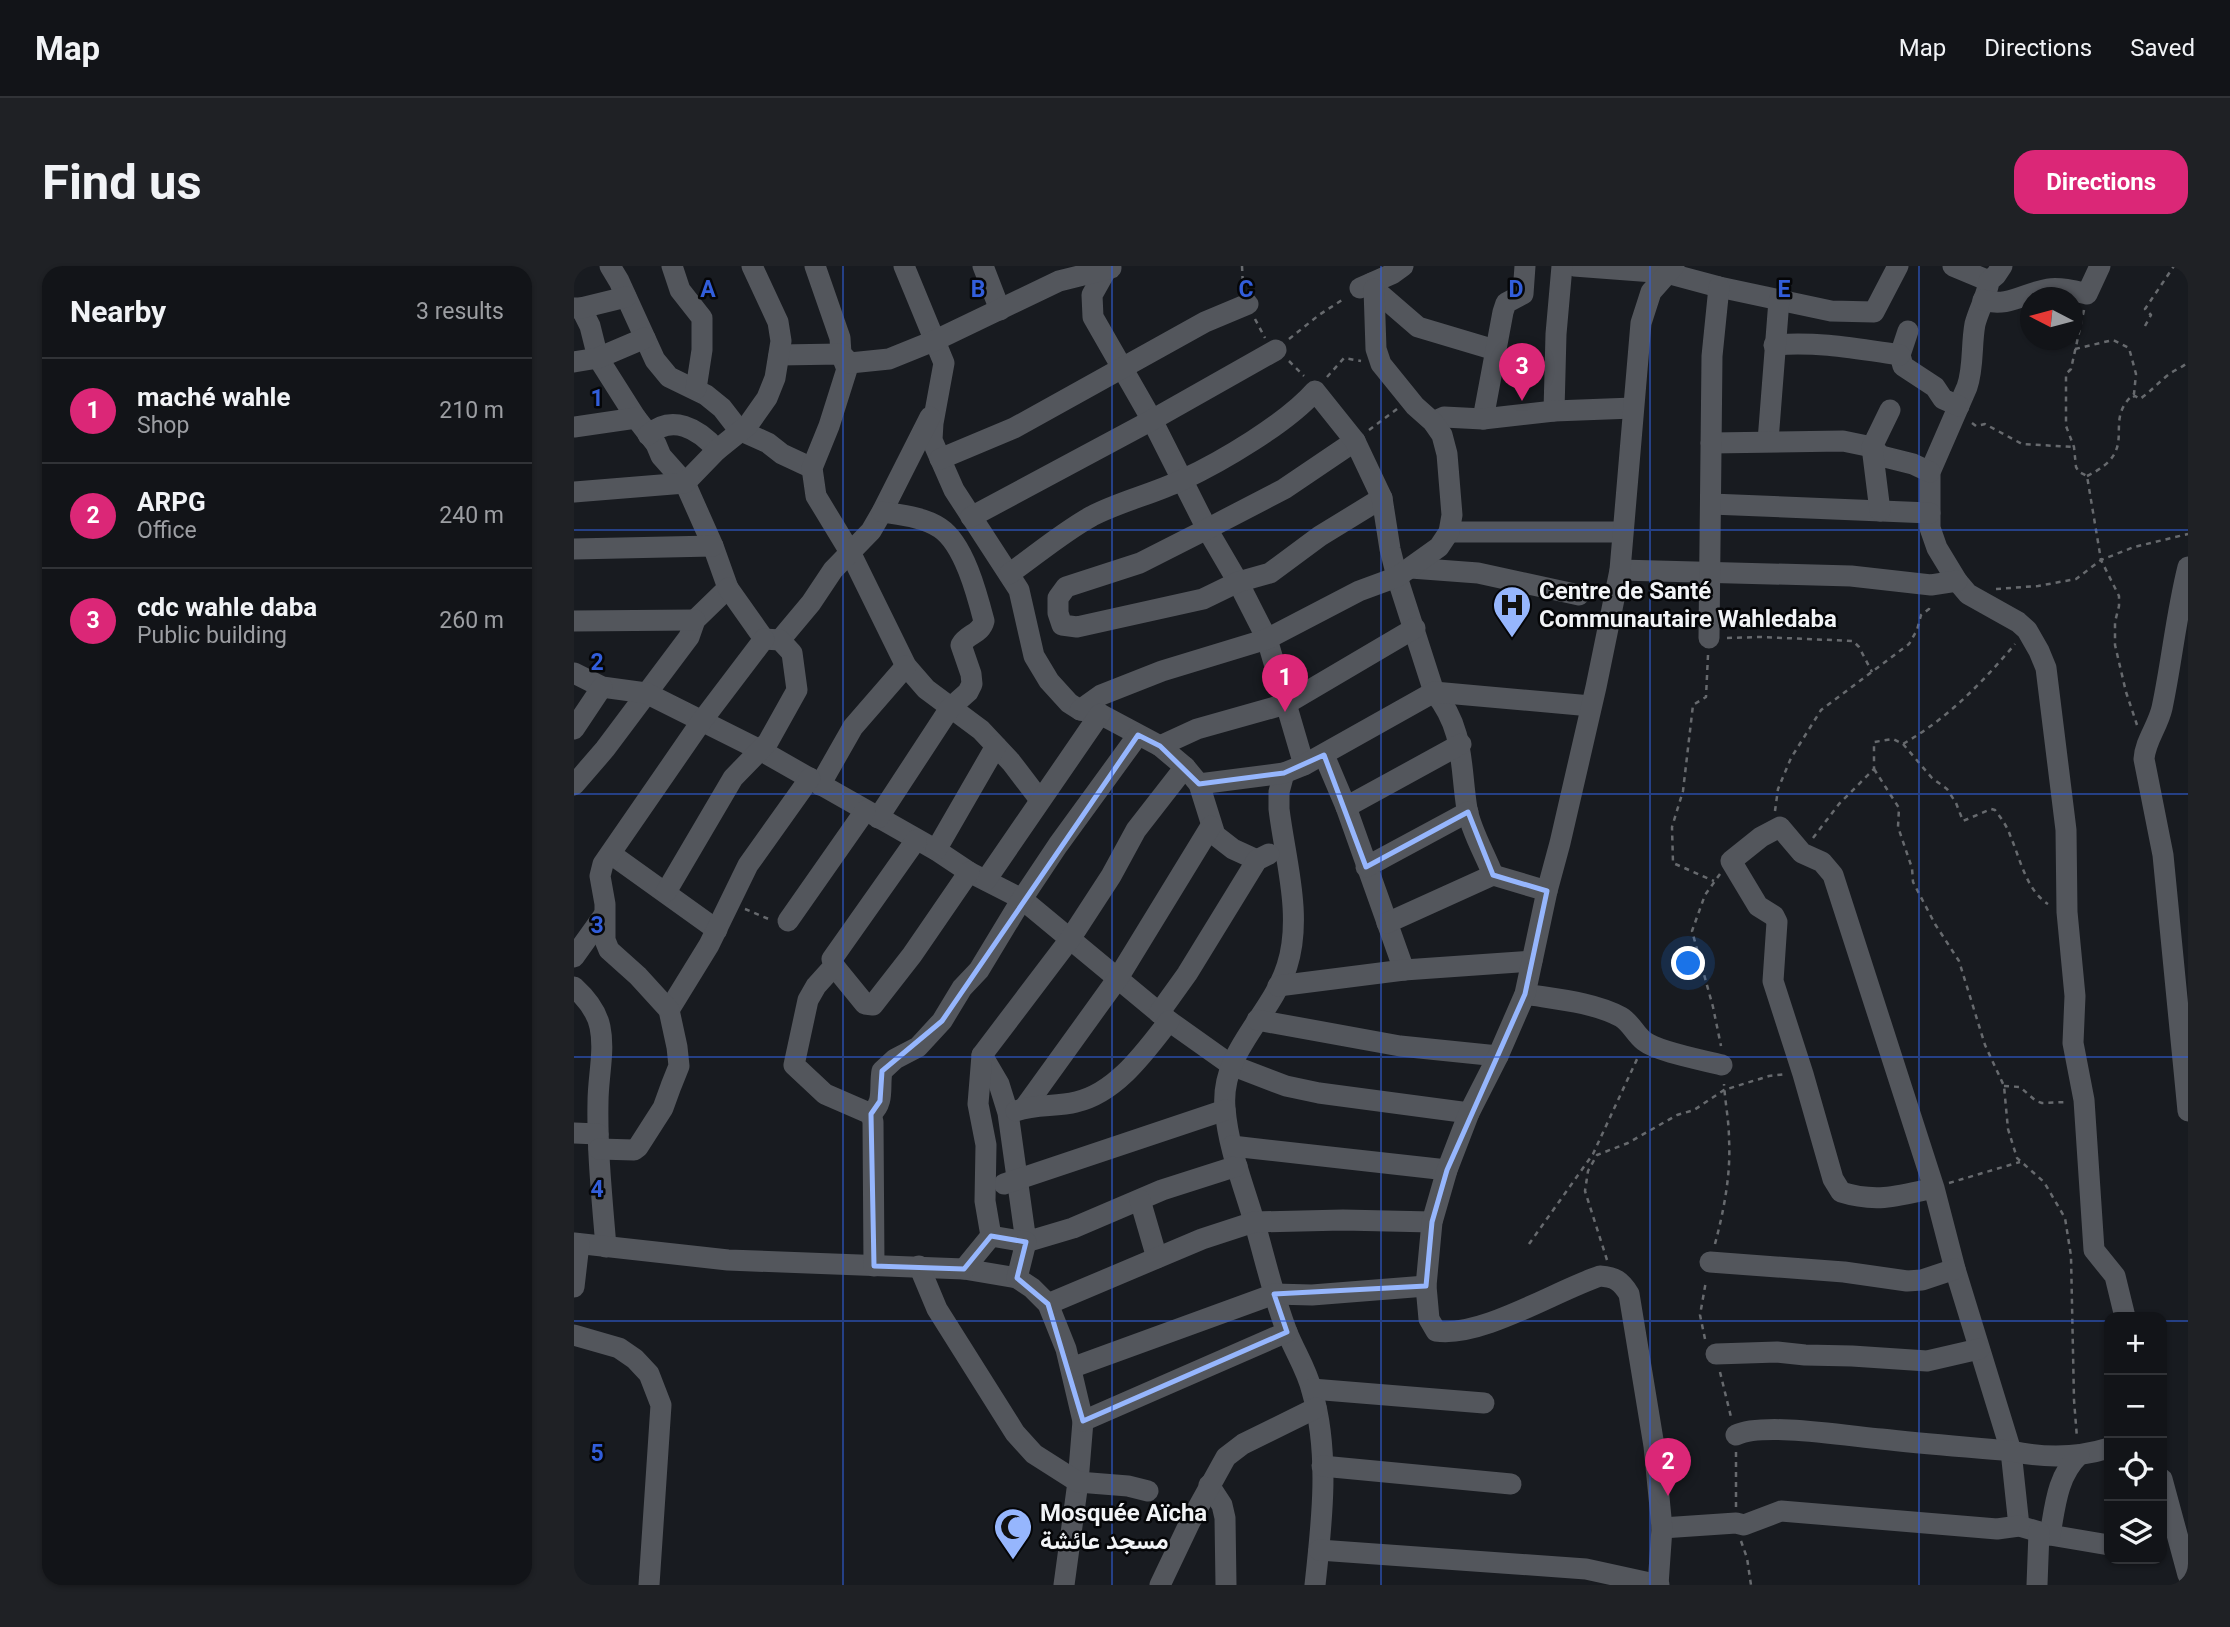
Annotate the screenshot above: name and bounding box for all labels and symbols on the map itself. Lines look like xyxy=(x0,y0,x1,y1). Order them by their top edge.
text: A xyxy=(700,276,716,303)
text: B xyxy=(971,276,985,303)
text: C xyxy=(1238,276,1254,303)
text: D xyxy=(1509,276,1523,303)
text: E xyxy=(1778,276,1791,303)
north arrow xyxy=(2020,287,2083,350)
pin: 3 xyxy=(1499,343,1545,401)
text: 1 xyxy=(590,385,604,412)
place label: Centre de Santé Communautaire Wahledaba xyxy=(1539,577,1837,633)
hospital icon: Centre de Santé Communautaire Wahledaba xyxy=(1491,584,1533,639)
text: 2 xyxy=(590,649,604,676)
pin: 1 xyxy=(1262,654,1308,712)
text: 3 xyxy=(590,912,604,939)
your location xyxy=(1671,946,1705,980)
text: 4 xyxy=(590,1176,604,1203)
pin: 2 xyxy=(1645,1438,1691,1496)
text: 5 xyxy=(590,1440,604,1467)
place label: Mosquée Aïcha مسجد عائشة xyxy=(1040,1499,1207,1555)
mosque icon: Mosquée Aïcha مسجد عائشة xyxy=(992,1506,1034,1561)

